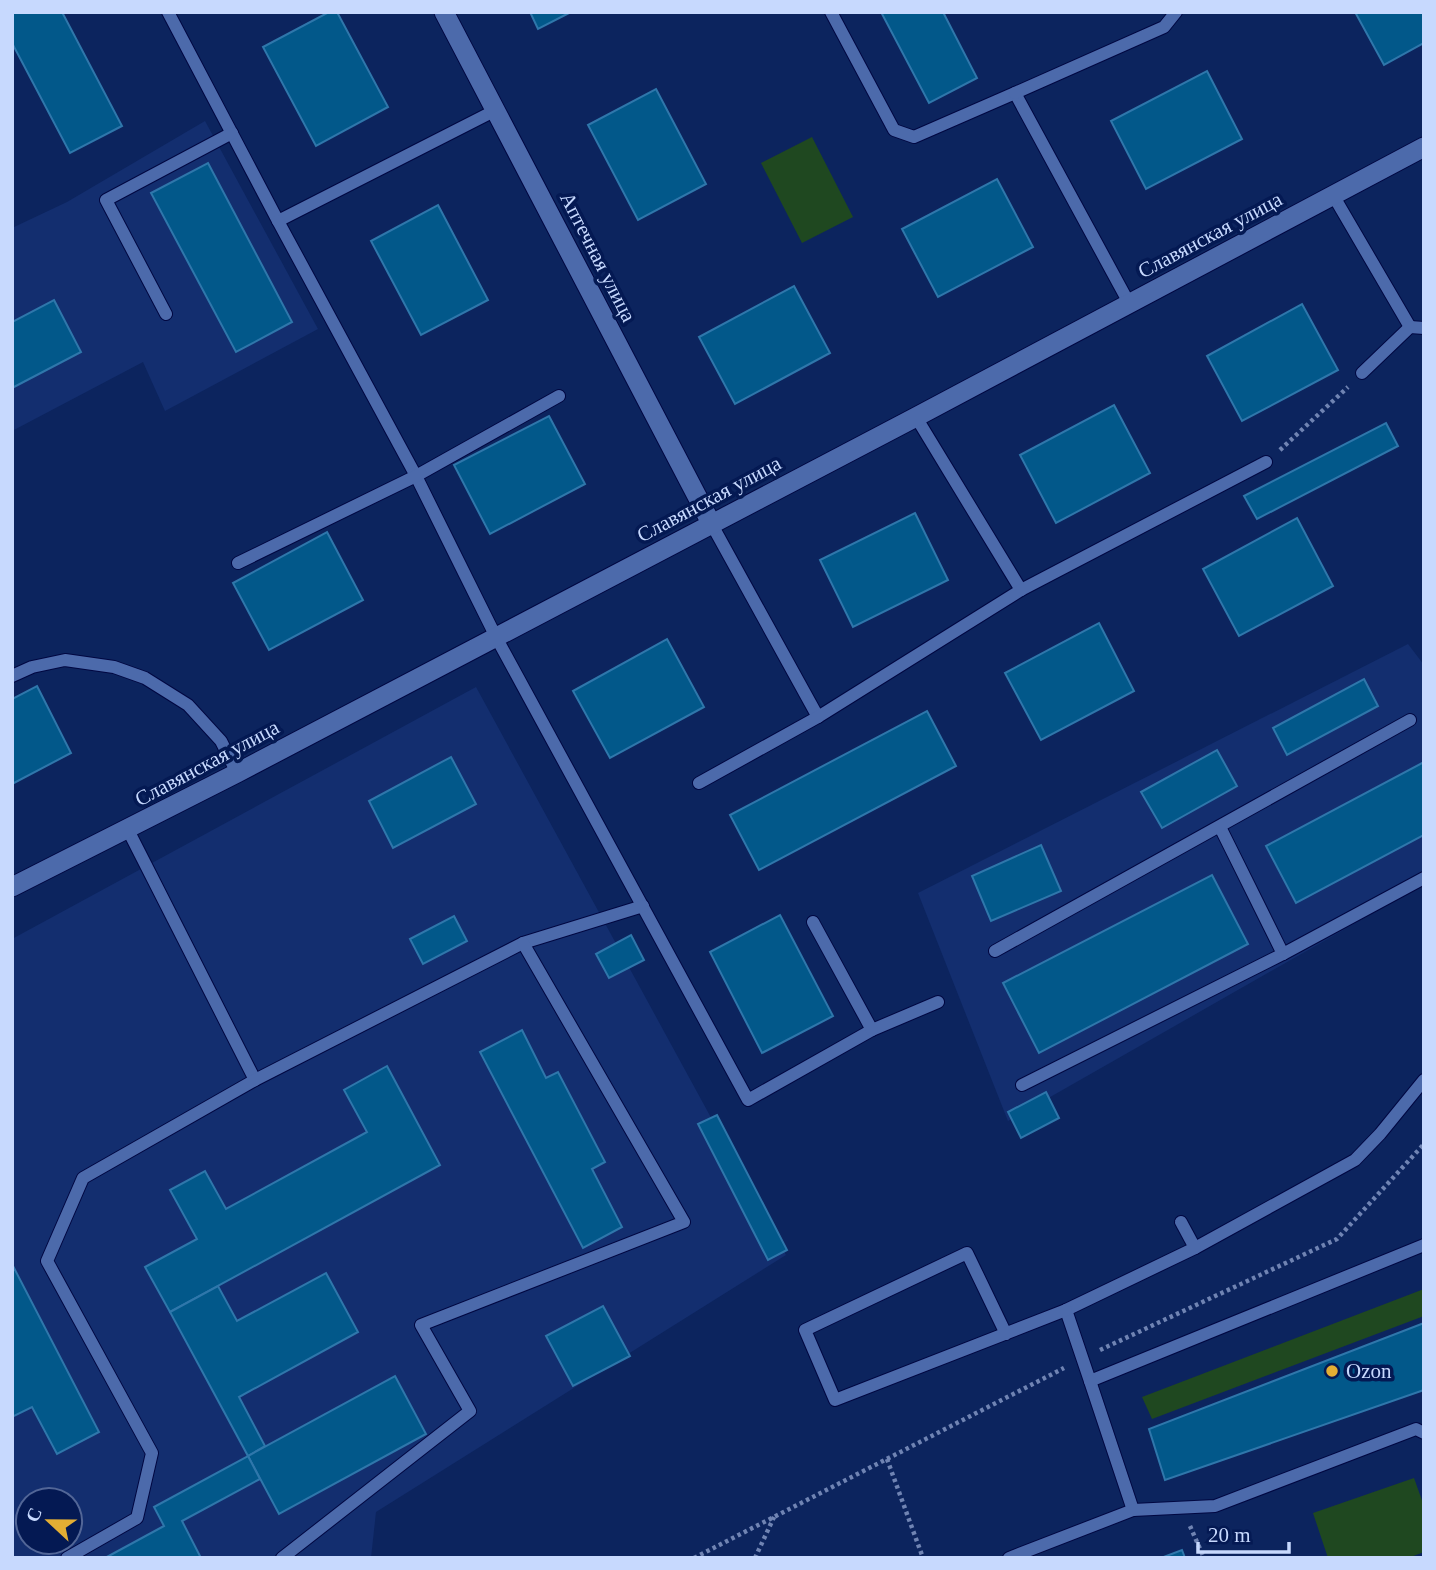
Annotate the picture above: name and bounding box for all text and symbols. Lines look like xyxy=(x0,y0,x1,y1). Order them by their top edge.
street label: Славянская улица xyxy=(1134,187,1287,283)
street label: Аптечная улица xyxy=(555,188,641,326)
street label: Славянская улица xyxy=(633,451,786,547)
street label: Славянская улица xyxy=(131,715,284,811)
place label: Ozon xyxy=(1346,1359,1392,1383)
marker: Ozon xyxy=(1324,1363,1340,1379)
north arrow xyxy=(14,1486,84,1556)
text: С xyxy=(21,1505,46,1525)
scale bar xyxy=(1198,1510,1289,1554)
text: 20 m xyxy=(1208,1523,1251,1547)

